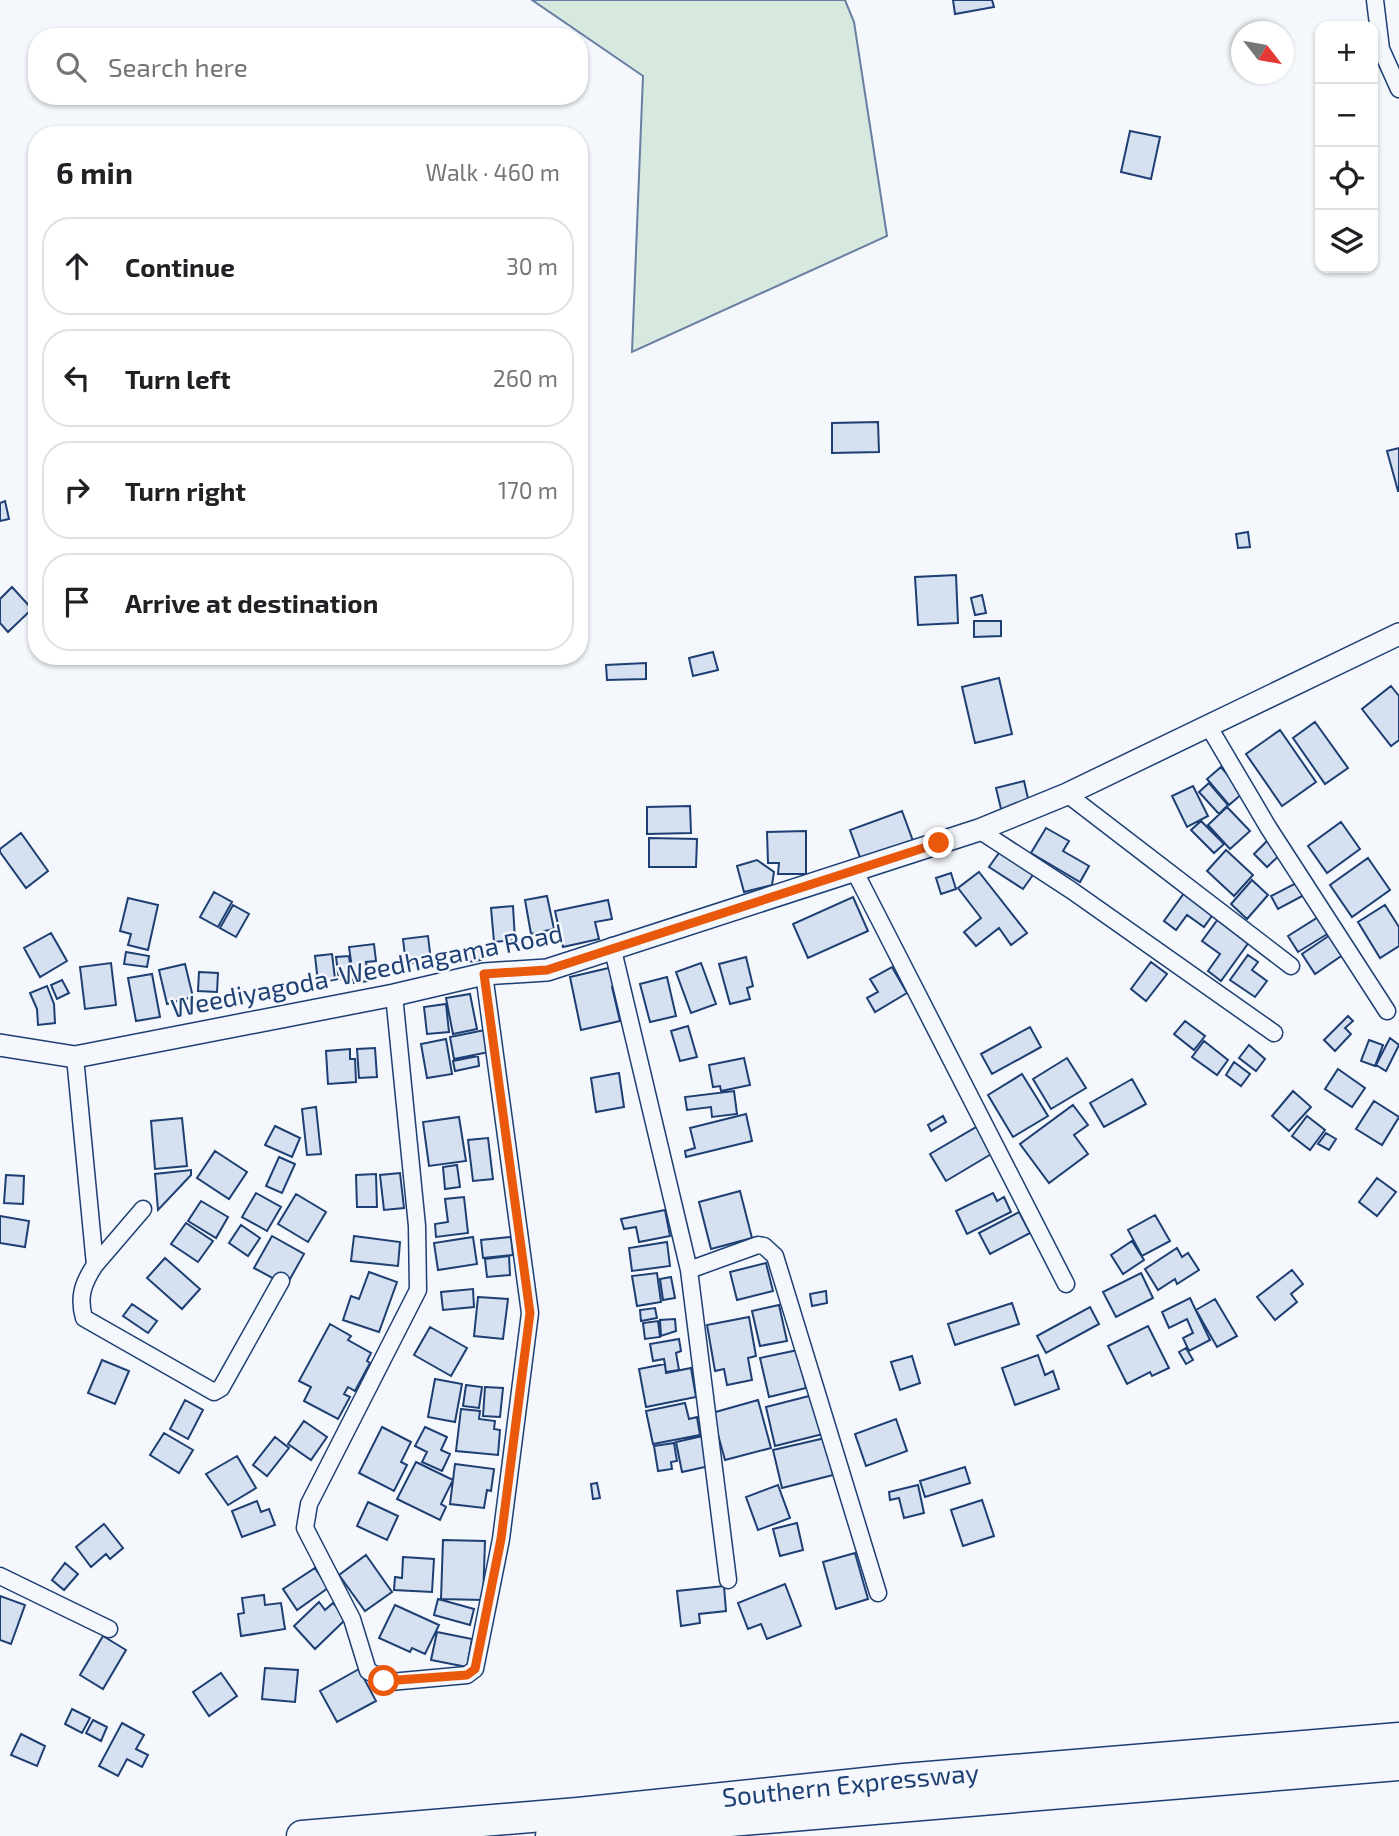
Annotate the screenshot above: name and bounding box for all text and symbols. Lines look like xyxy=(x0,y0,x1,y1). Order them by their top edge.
north arrow xyxy=(1231,21,1294,84)
map controls xyxy=(1315,21,1378,273)
button: + xyxy=(1315,21,1378,84)
search box xyxy=(28,28,588,105)
icon: search xyxy=(52,48,90,86)
text: Search here xyxy=(108,51,248,82)
button: − xyxy=(1315,84,1378,147)
button: locate xyxy=(1315,147,1378,210)
text: 6 min xyxy=(56,154,133,190)
text: Walk · 460 m xyxy=(425,158,560,186)
button: layers xyxy=(1315,210,1378,273)
icon: ahead xyxy=(58,247,96,285)
text: Continue xyxy=(125,251,235,282)
text: 30 m xyxy=(506,252,558,280)
icon: left xyxy=(58,359,96,397)
text: Turn left xyxy=(125,363,231,394)
text: 260 m xyxy=(493,364,558,392)
icon: right xyxy=(58,471,96,509)
text: Turn right xyxy=(125,475,246,506)
text: 170 m xyxy=(498,476,558,504)
icon: arrive xyxy=(58,583,96,621)
text: Arrive at destination xyxy=(125,587,378,618)
route end xyxy=(923,827,954,858)
street label: Weediyagoda-Weedhagama Road xyxy=(168,916,565,1023)
route start xyxy=(368,1665,399,1696)
street label: Southern Expressway xyxy=(721,1756,980,1812)

